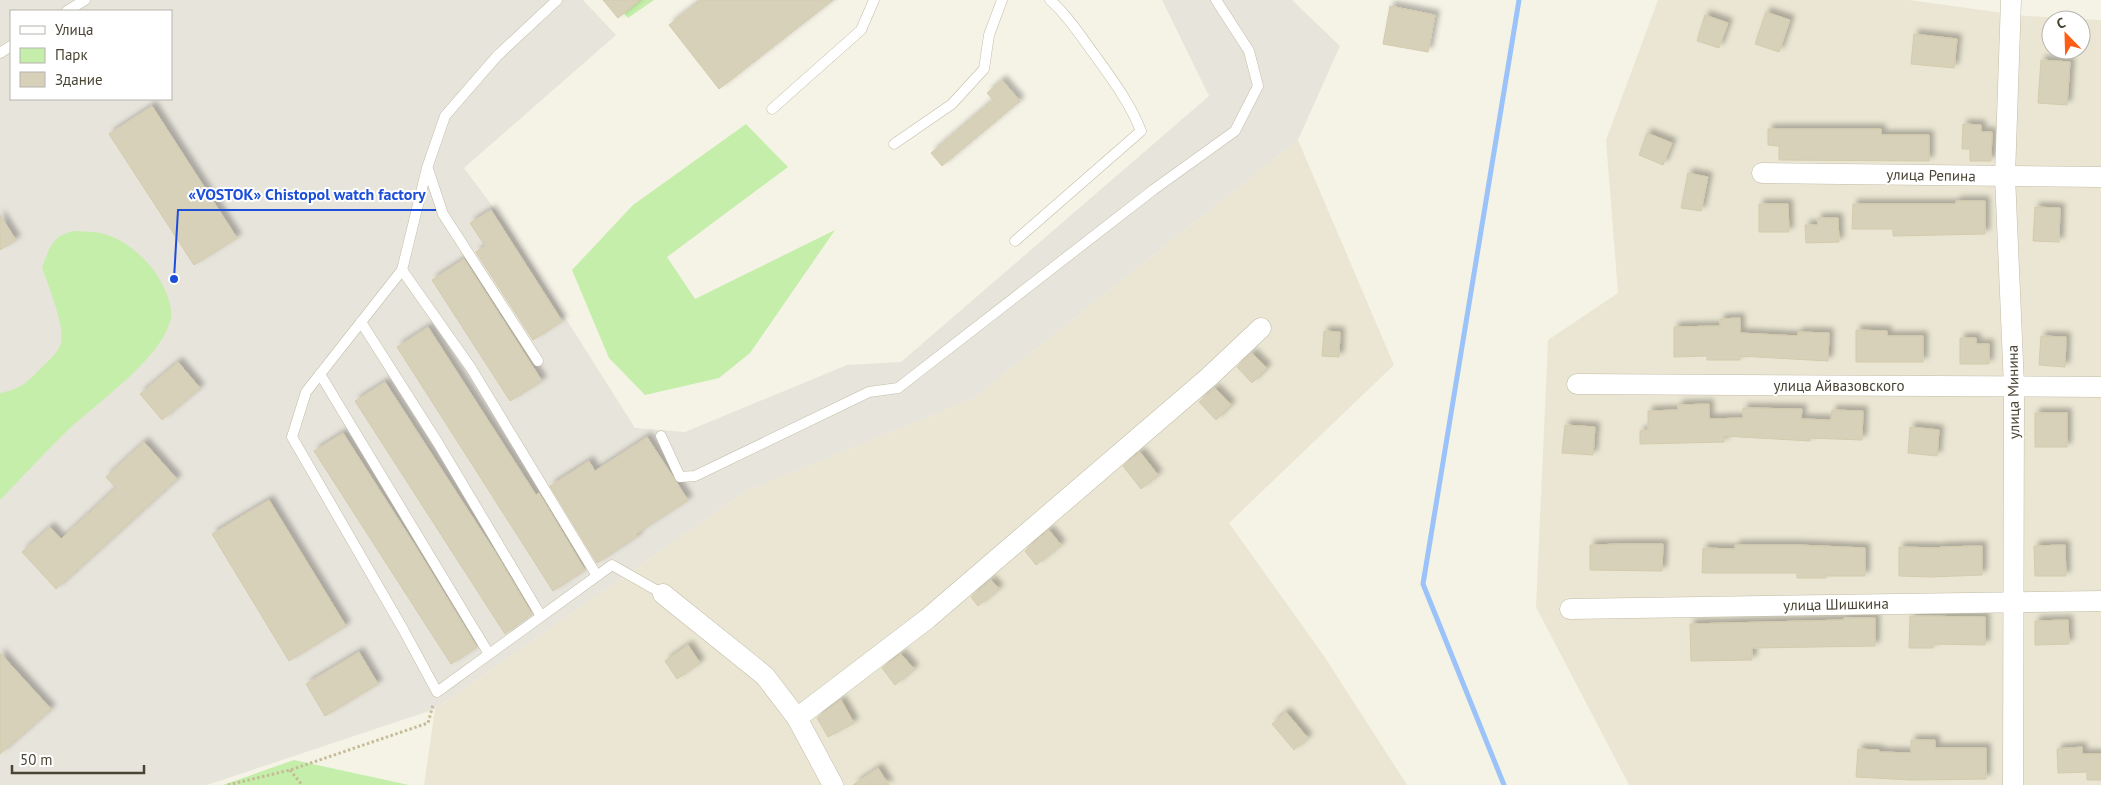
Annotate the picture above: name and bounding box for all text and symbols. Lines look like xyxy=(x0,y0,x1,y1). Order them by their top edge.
legend xyxy=(10,10,172,100)
north arrow xyxy=(2041,10,2091,60)
text: С xyxy=(2054,13,2068,33)
text: Улица xyxy=(55,20,93,39)
text: Парк xyxy=(55,45,88,64)
text: Здание xyxy=(55,70,103,89)
street label: улица Репина xyxy=(1886,165,1976,185)
callout: «VOSTOK» Chistopol watch factory xyxy=(178,179,436,210)
text: «VOSTOK» Chistopol watch factory xyxy=(188,184,426,204)
street label: улица Минина xyxy=(2003,345,2023,439)
street label: улица Айвазовского xyxy=(1774,376,1904,395)
street label: улица Шишкина xyxy=(1783,594,1889,614)
scale bar xyxy=(12,742,145,774)
text: 50 m xyxy=(20,750,53,769)

